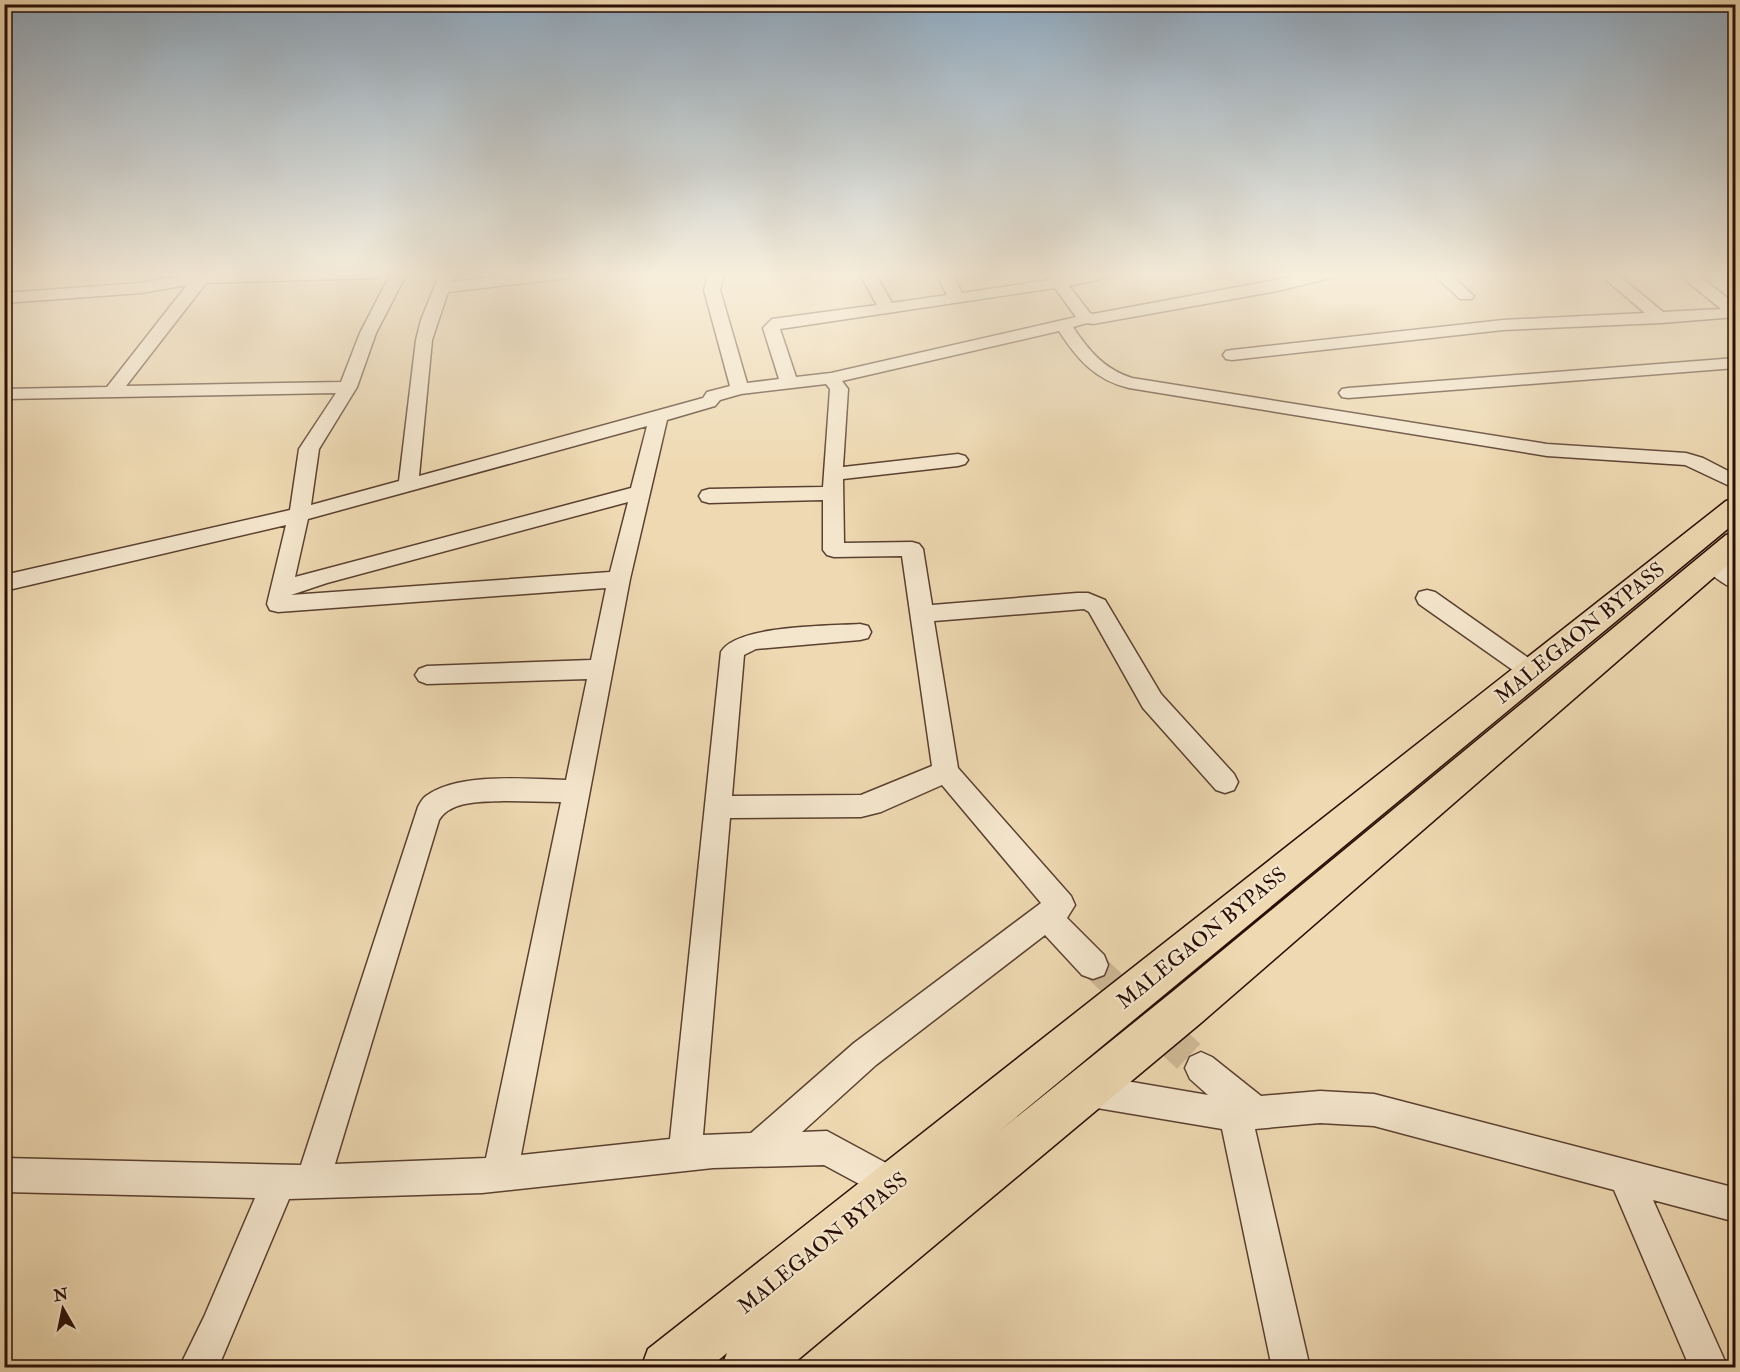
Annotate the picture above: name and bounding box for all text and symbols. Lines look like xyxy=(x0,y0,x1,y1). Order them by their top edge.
street label: MALEGAON BYPASS xyxy=(1489,556,1671,710)
street label: MALEGAON BYPASS xyxy=(1111,861,1293,1015)
street label: MALEGAON BYPASS xyxy=(732,1166,914,1320)
north arrow xyxy=(33,1279,93,1339)
text: N xyxy=(51,1284,70,1306)

